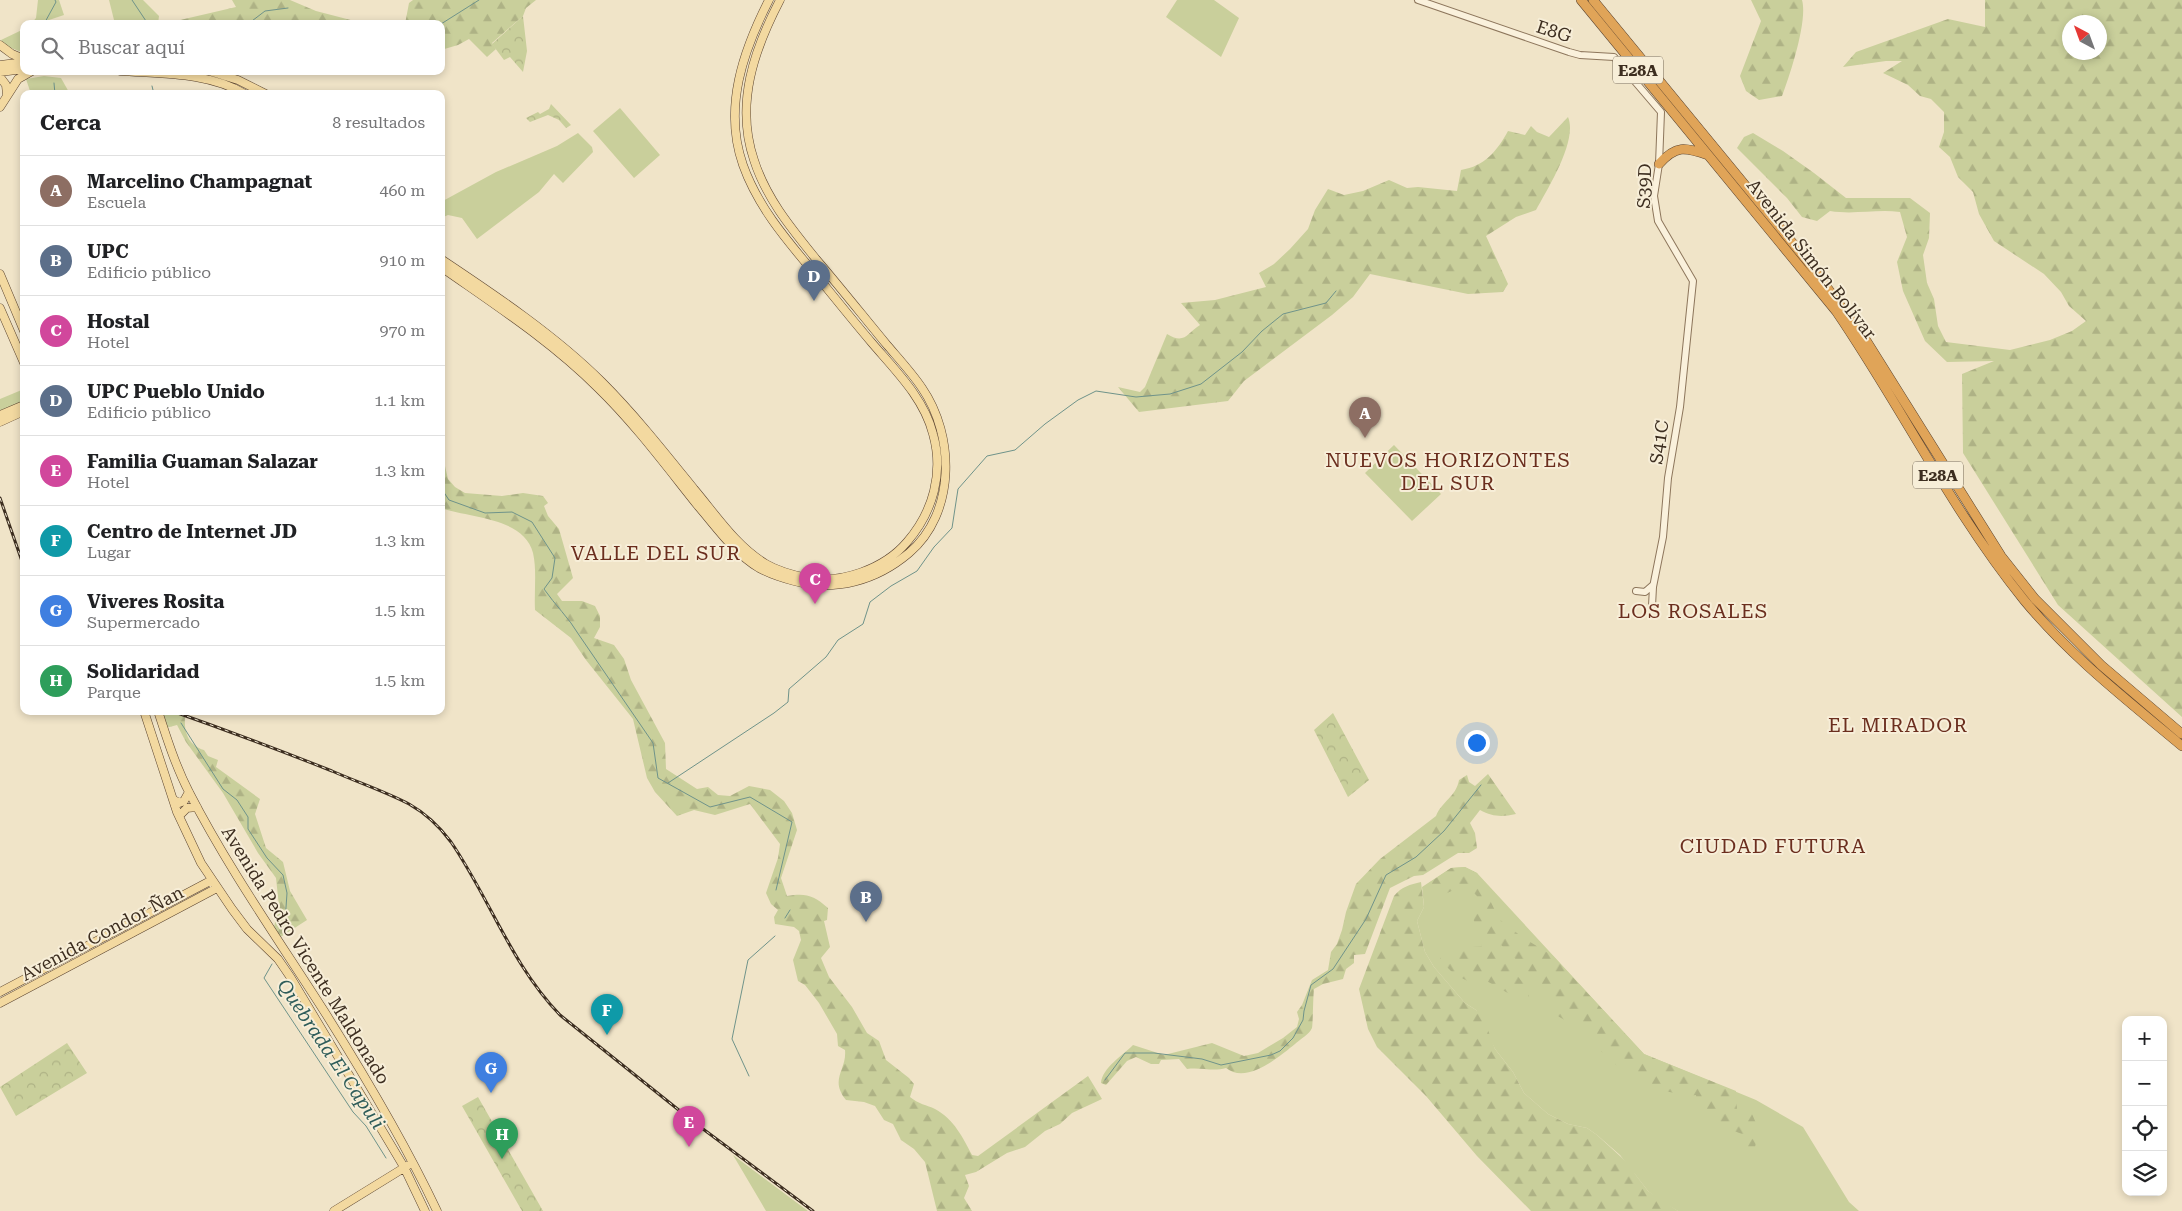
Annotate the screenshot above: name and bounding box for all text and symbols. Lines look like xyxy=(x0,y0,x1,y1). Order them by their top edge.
north arrow xyxy=(2062,15,2107,60)
street label: E8G xyxy=(1534,16,1574,47)
search box xyxy=(20,20,445,75)
icon: search xyxy=(38,34,66,62)
text: Buscar aquí xyxy=(78,36,185,59)
road number: E28A xyxy=(1613,56,1663,84)
text: Cerca xyxy=(40,111,101,135)
text: 8 resultados xyxy=(332,113,425,132)
street label: S39D xyxy=(1633,163,1655,209)
text: Marcelino Champagnat xyxy=(87,170,312,193)
street label: Avenida Simón Bolívar xyxy=(1743,175,1881,343)
text: A xyxy=(50,181,62,200)
text: 460 m xyxy=(379,181,425,200)
text: Escuela xyxy=(87,193,146,212)
text: UPC xyxy=(87,240,128,263)
text: B xyxy=(50,251,62,270)
text: 910 m xyxy=(379,251,425,270)
pin: D xyxy=(798,260,830,301)
text: Edificio público xyxy=(87,263,211,282)
text: Hostal xyxy=(87,310,150,333)
text: C xyxy=(50,321,62,340)
text: 970 m xyxy=(379,321,425,340)
text: Hotel xyxy=(87,333,129,352)
text: UPC Pueblo Unido xyxy=(87,380,265,403)
text: D xyxy=(50,391,62,410)
text: 1.1 km xyxy=(374,391,425,410)
pin: A xyxy=(1349,397,1381,438)
text: Edificio público xyxy=(87,403,211,422)
street label: S41C xyxy=(1645,418,1673,466)
district label: NUEVOS HORIZONTES DEL SUR xyxy=(1325,448,1571,495)
text: Familia Guaman Salazar xyxy=(87,450,318,473)
text: E xyxy=(51,461,61,480)
text: 1.3 km xyxy=(374,461,425,480)
road number: E28A xyxy=(1913,462,1963,488)
text: Hotel xyxy=(87,473,129,492)
text: Centro de Internet JD xyxy=(87,520,297,543)
text: F xyxy=(51,531,61,550)
text: 1.3 km xyxy=(374,531,425,550)
district label: VALLE DEL SUR xyxy=(571,541,741,565)
text: Lugar xyxy=(87,543,131,562)
pin: C xyxy=(799,563,831,604)
text: Viveres Rosita xyxy=(87,590,224,613)
district label: LOS ROSALES xyxy=(1618,599,1768,623)
text: G xyxy=(50,601,62,620)
text: 1.5 km xyxy=(374,601,425,620)
text: Supermercado xyxy=(87,613,200,632)
text: Solidaridad xyxy=(87,660,199,683)
text: H xyxy=(49,671,63,690)
text: 1.5 km xyxy=(374,671,425,690)
text: Parque xyxy=(87,683,141,702)
district label: EL MIRADOR xyxy=(1828,713,1968,737)
your location xyxy=(1464,730,1490,756)
street label: Avenida Pedro Vicente Maldonado xyxy=(218,822,394,1088)
district label: CIUDAD FUTURA xyxy=(1680,834,1866,858)
street label: Avenida Condor Ñan xyxy=(17,881,187,985)
pin: B xyxy=(850,881,882,922)
water label: Quebrada El Capuli xyxy=(272,975,390,1133)
pin: F xyxy=(591,994,623,1035)
map controls xyxy=(2122,1016,2167,1196)
button: + xyxy=(2122,1016,2167,1061)
pin: G xyxy=(475,1052,507,1093)
button: − xyxy=(2122,1061,2167,1106)
pin: E xyxy=(673,1106,705,1147)
button: locate xyxy=(2122,1106,2167,1151)
pin: H xyxy=(486,1118,518,1159)
button: layers xyxy=(2122,1151,2167,1196)

